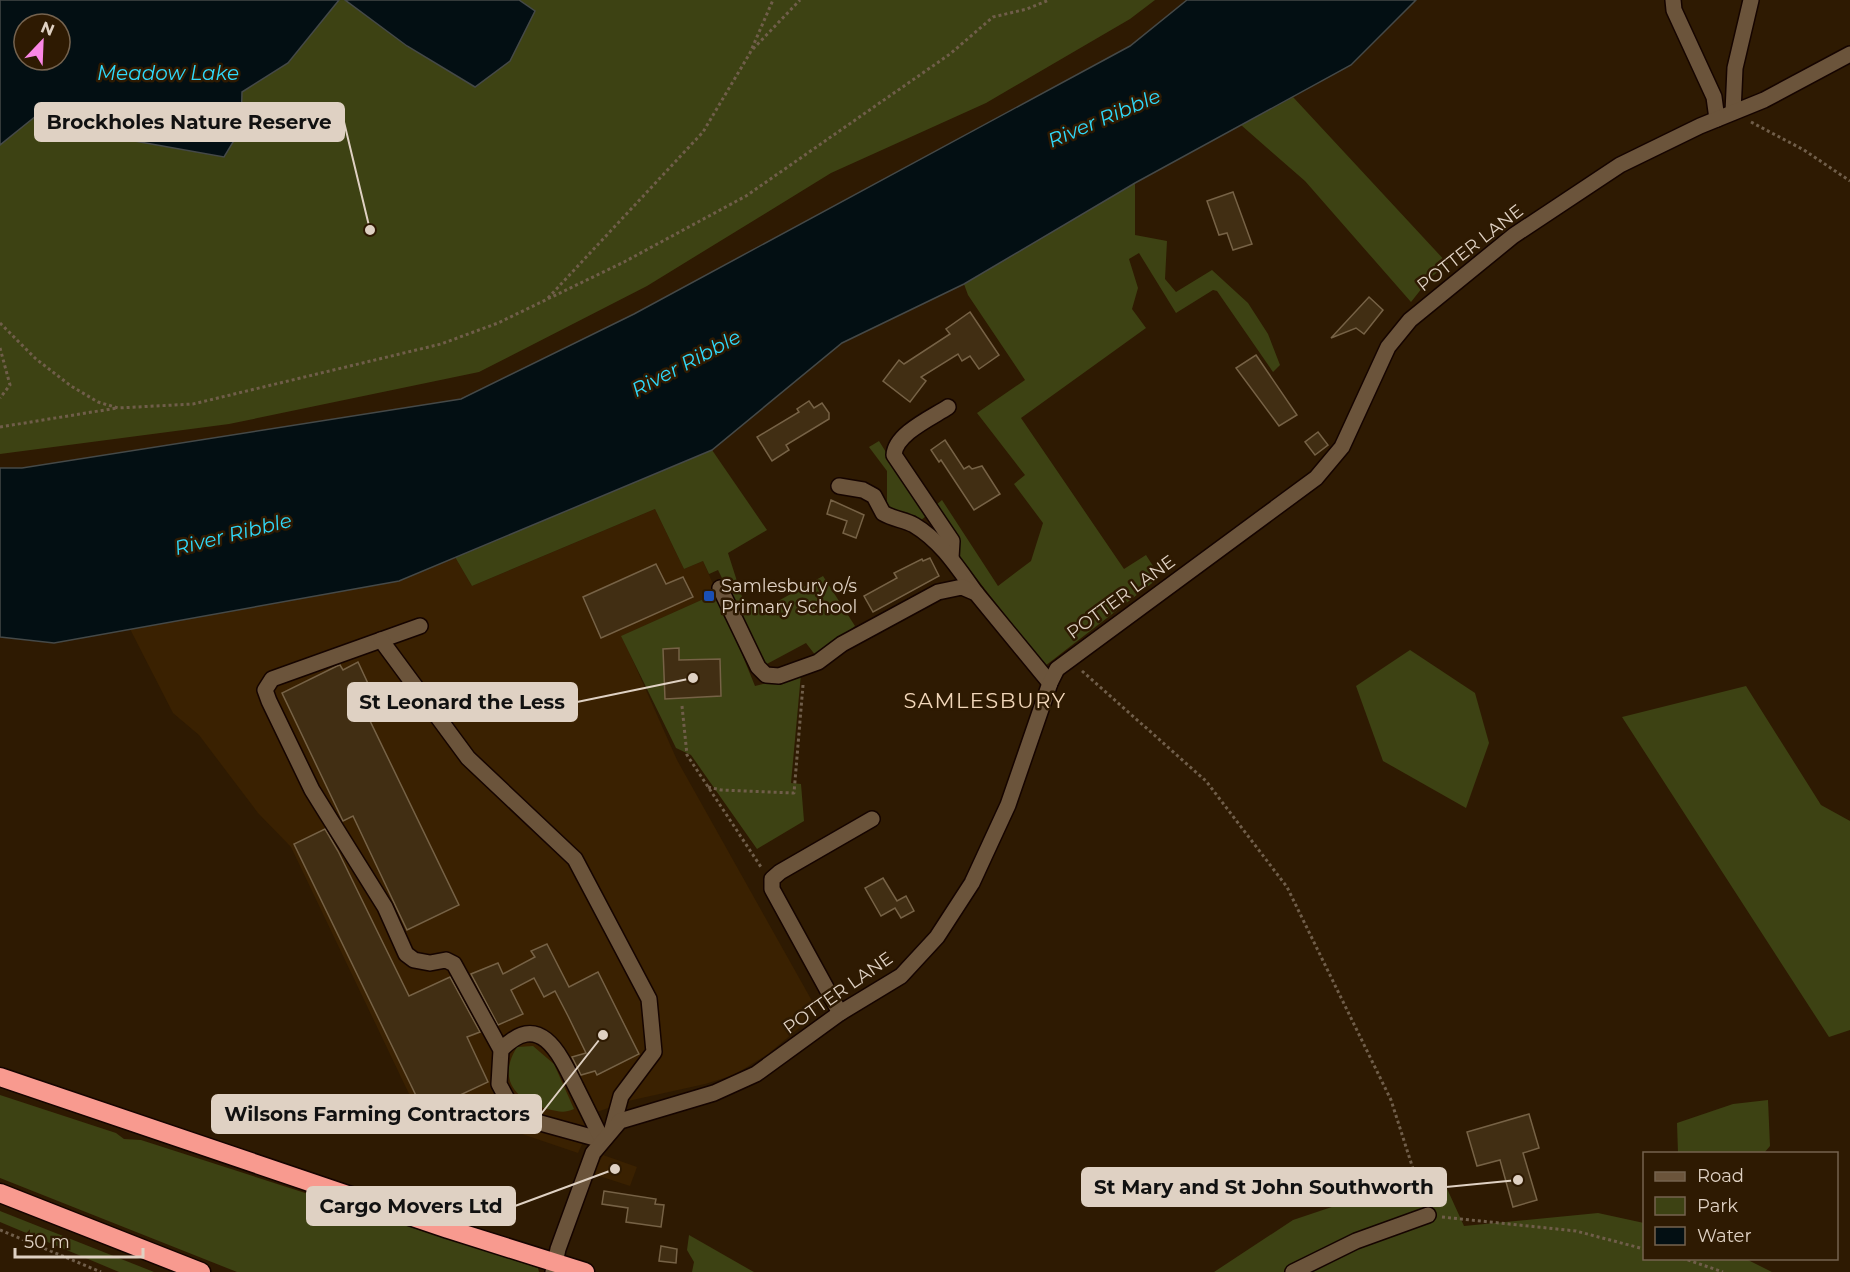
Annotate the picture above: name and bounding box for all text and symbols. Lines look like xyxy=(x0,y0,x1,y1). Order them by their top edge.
north arrow xyxy=(12,12,72,72)
text: N xyxy=(38,17,57,40)
water label: Meadow Lake xyxy=(97,61,239,85)
water label: River Ribble xyxy=(1044,83,1164,153)
callout: Brockholes Nature Reserve xyxy=(35,103,344,141)
text: Brockholes Nature Reserve xyxy=(46,110,332,134)
street label: POTTER LANE xyxy=(1413,200,1527,296)
water label: River Ribble xyxy=(627,324,745,402)
water label: River Ribble xyxy=(172,508,294,560)
street label: POTTER LANE xyxy=(1062,550,1180,644)
place label: Samlesbury o/s Primary School xyxy=(721,575,857,618)
marker: Samlesbury o/s Primary School xyxy=(702,589,716,603)
callout: St Leonard the Less xyxy=(348,683,577,721)
district label: SAMLESBURY xyxy=(903,688,1067,713)
text: St Leonard the Less xyxy=(359,690,565,714)
street label: POTTER LANE xyxy=(779,947,897,1039)
callout: Wilsons Farming Contractors xyxy=(212,1095,541,1133)
text: Wilsons Farming Contractors xyxy=(224,1102,530,1126)
legend xyxy=(1643,1152,1838,1260)
text: Road xyxy=(1697,1165,1744,1187)
callout: St Mary and St John Southworth xyxy=(1082,1168,1446,1206)
text: St Mary and St John Southworth xyxy=(1094,1175,1434,1199)
callout: Cargo Movers Ltd xyxy=(307,1187,515,1225)
text: Cargo Movers Ltd xyxy=(319,1194,503,1218)
text: Park xyxy=(1697,1195,1738,1217)
scale bar xyxy=(15,1221,142,1259)
text: Water xyxy=(1697,1225,1752,1247)
text: 50 m xyxy=(24,1231,70,1253)

